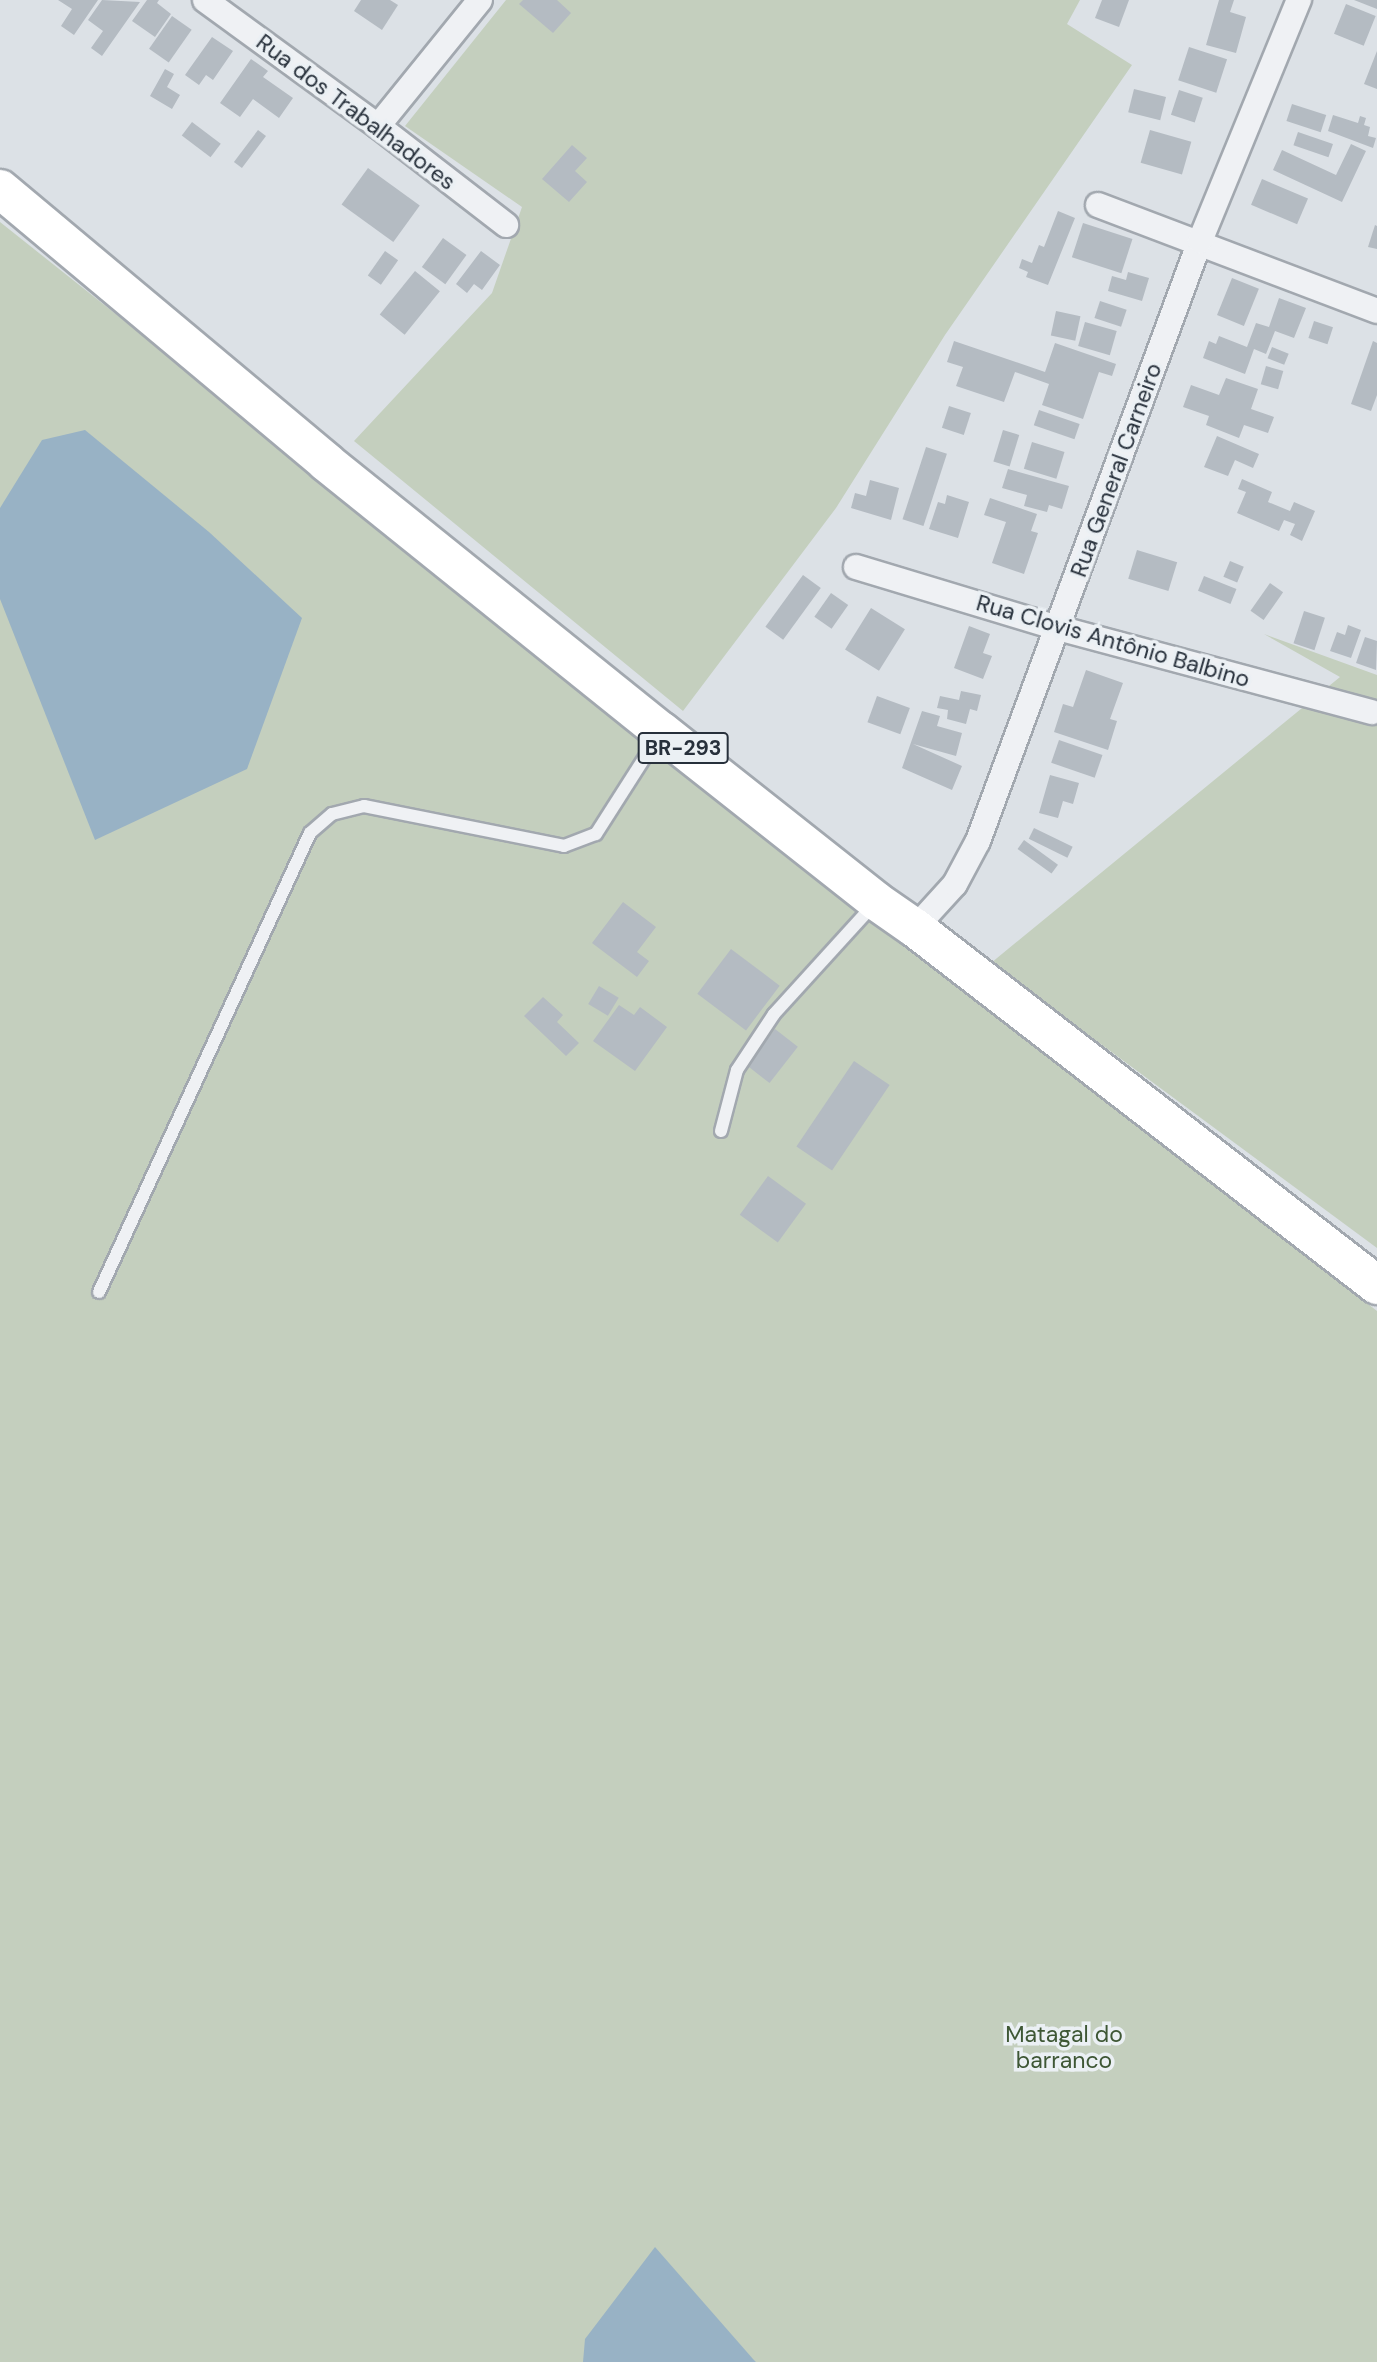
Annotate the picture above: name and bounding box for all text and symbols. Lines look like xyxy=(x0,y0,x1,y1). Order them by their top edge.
street label: Rua dos Trabalhadores xyxy=(251,28,461,196)
street label: Rua General Carneiro xyxy=(1064,359,1168,581)
street label: Rua Clovis Antônio Balbino xyxy=(973,589,1253,693)
road number: BR-293 xyxy=(638,730,728,766)
park label: Matagal do barranco xyxy=(1005,2020,1123,2074)

